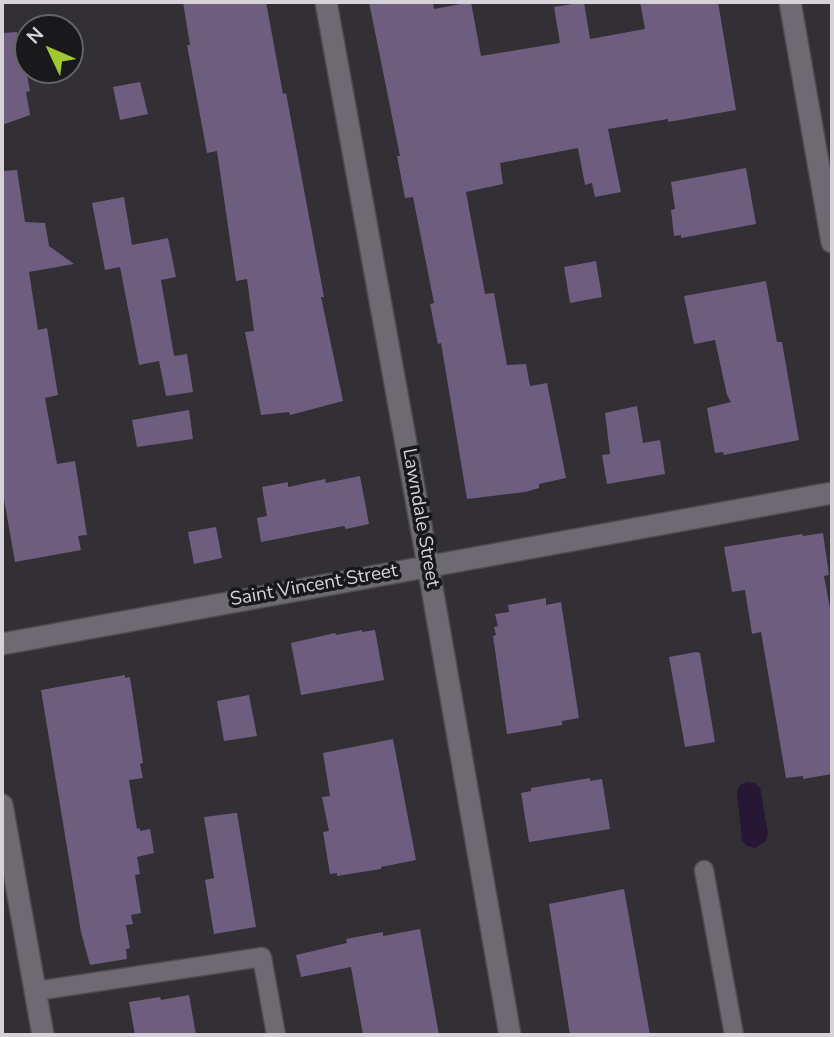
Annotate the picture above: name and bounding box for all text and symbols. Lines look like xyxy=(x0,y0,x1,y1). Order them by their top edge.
north arrow xyxy=(14,14,84,84)
text: N xyxy=(21,22,50,50)
street label: Lawndale Street xyxy=(397,447,443,589)
street label: Saint Vincent Street xyxy=(228,560,400,612)

